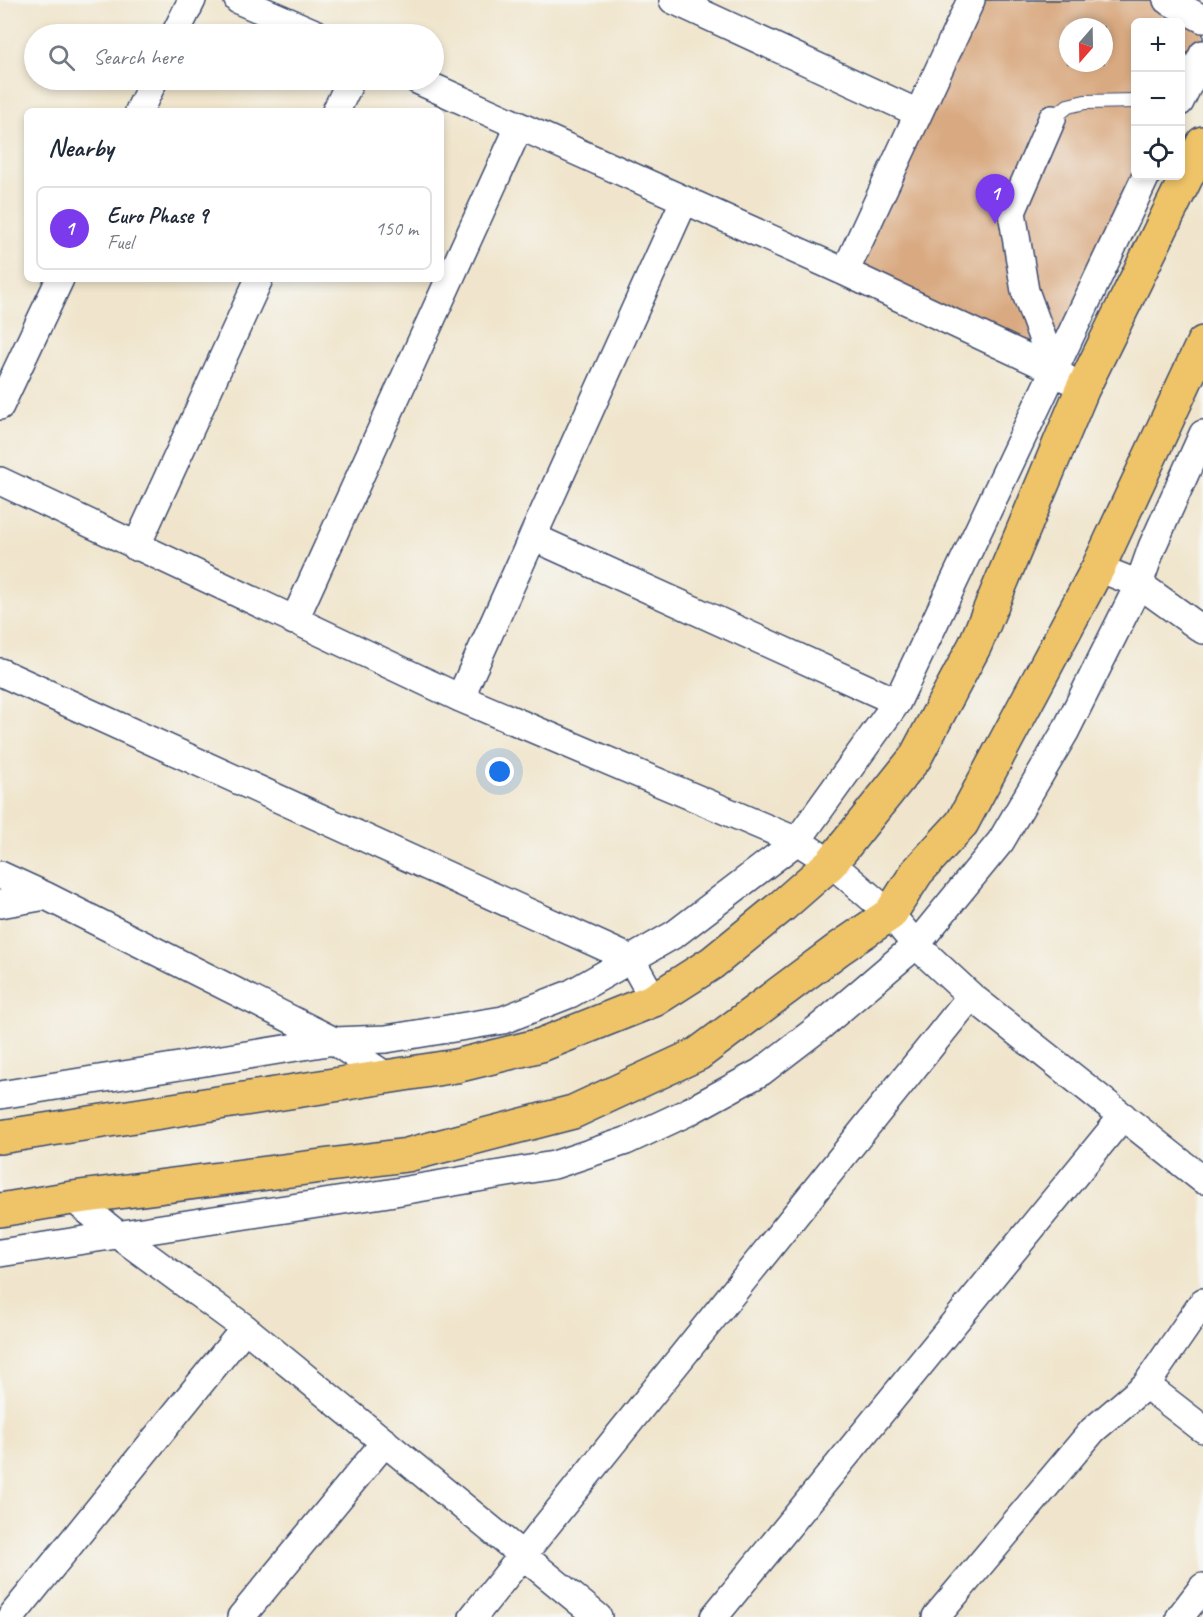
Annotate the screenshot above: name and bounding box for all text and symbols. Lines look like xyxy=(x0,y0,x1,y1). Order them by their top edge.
north arrow xyxy=(1059,18,1113,72)
map controls xyxy=(1131,18,1185,180)
button: + xyxy=(1131,18,1185,72)
search box xyxy=(24,24,444,90)
icon: search xyxy=(45,41,78,74)
text: Search here xyxy=(93,43,183,71)
button: − xyxy=(1131,72,1185,126)
button: locate xyxy=(1131,126,1185,180)
text: Nearby xyxy=(48,131,113,164)
pin: 1 xyxy=(976,174,1014,224)
text: Euro Phase 9 xyxy=(107,202,208,230)
text: 1 xyxy=(65,216,74,241)
text: 150 m xyxy=(375,216,418,241)
text: Fuel xyxy=(107,230,133,255)
your location xyxy=(485,757,514,786)

